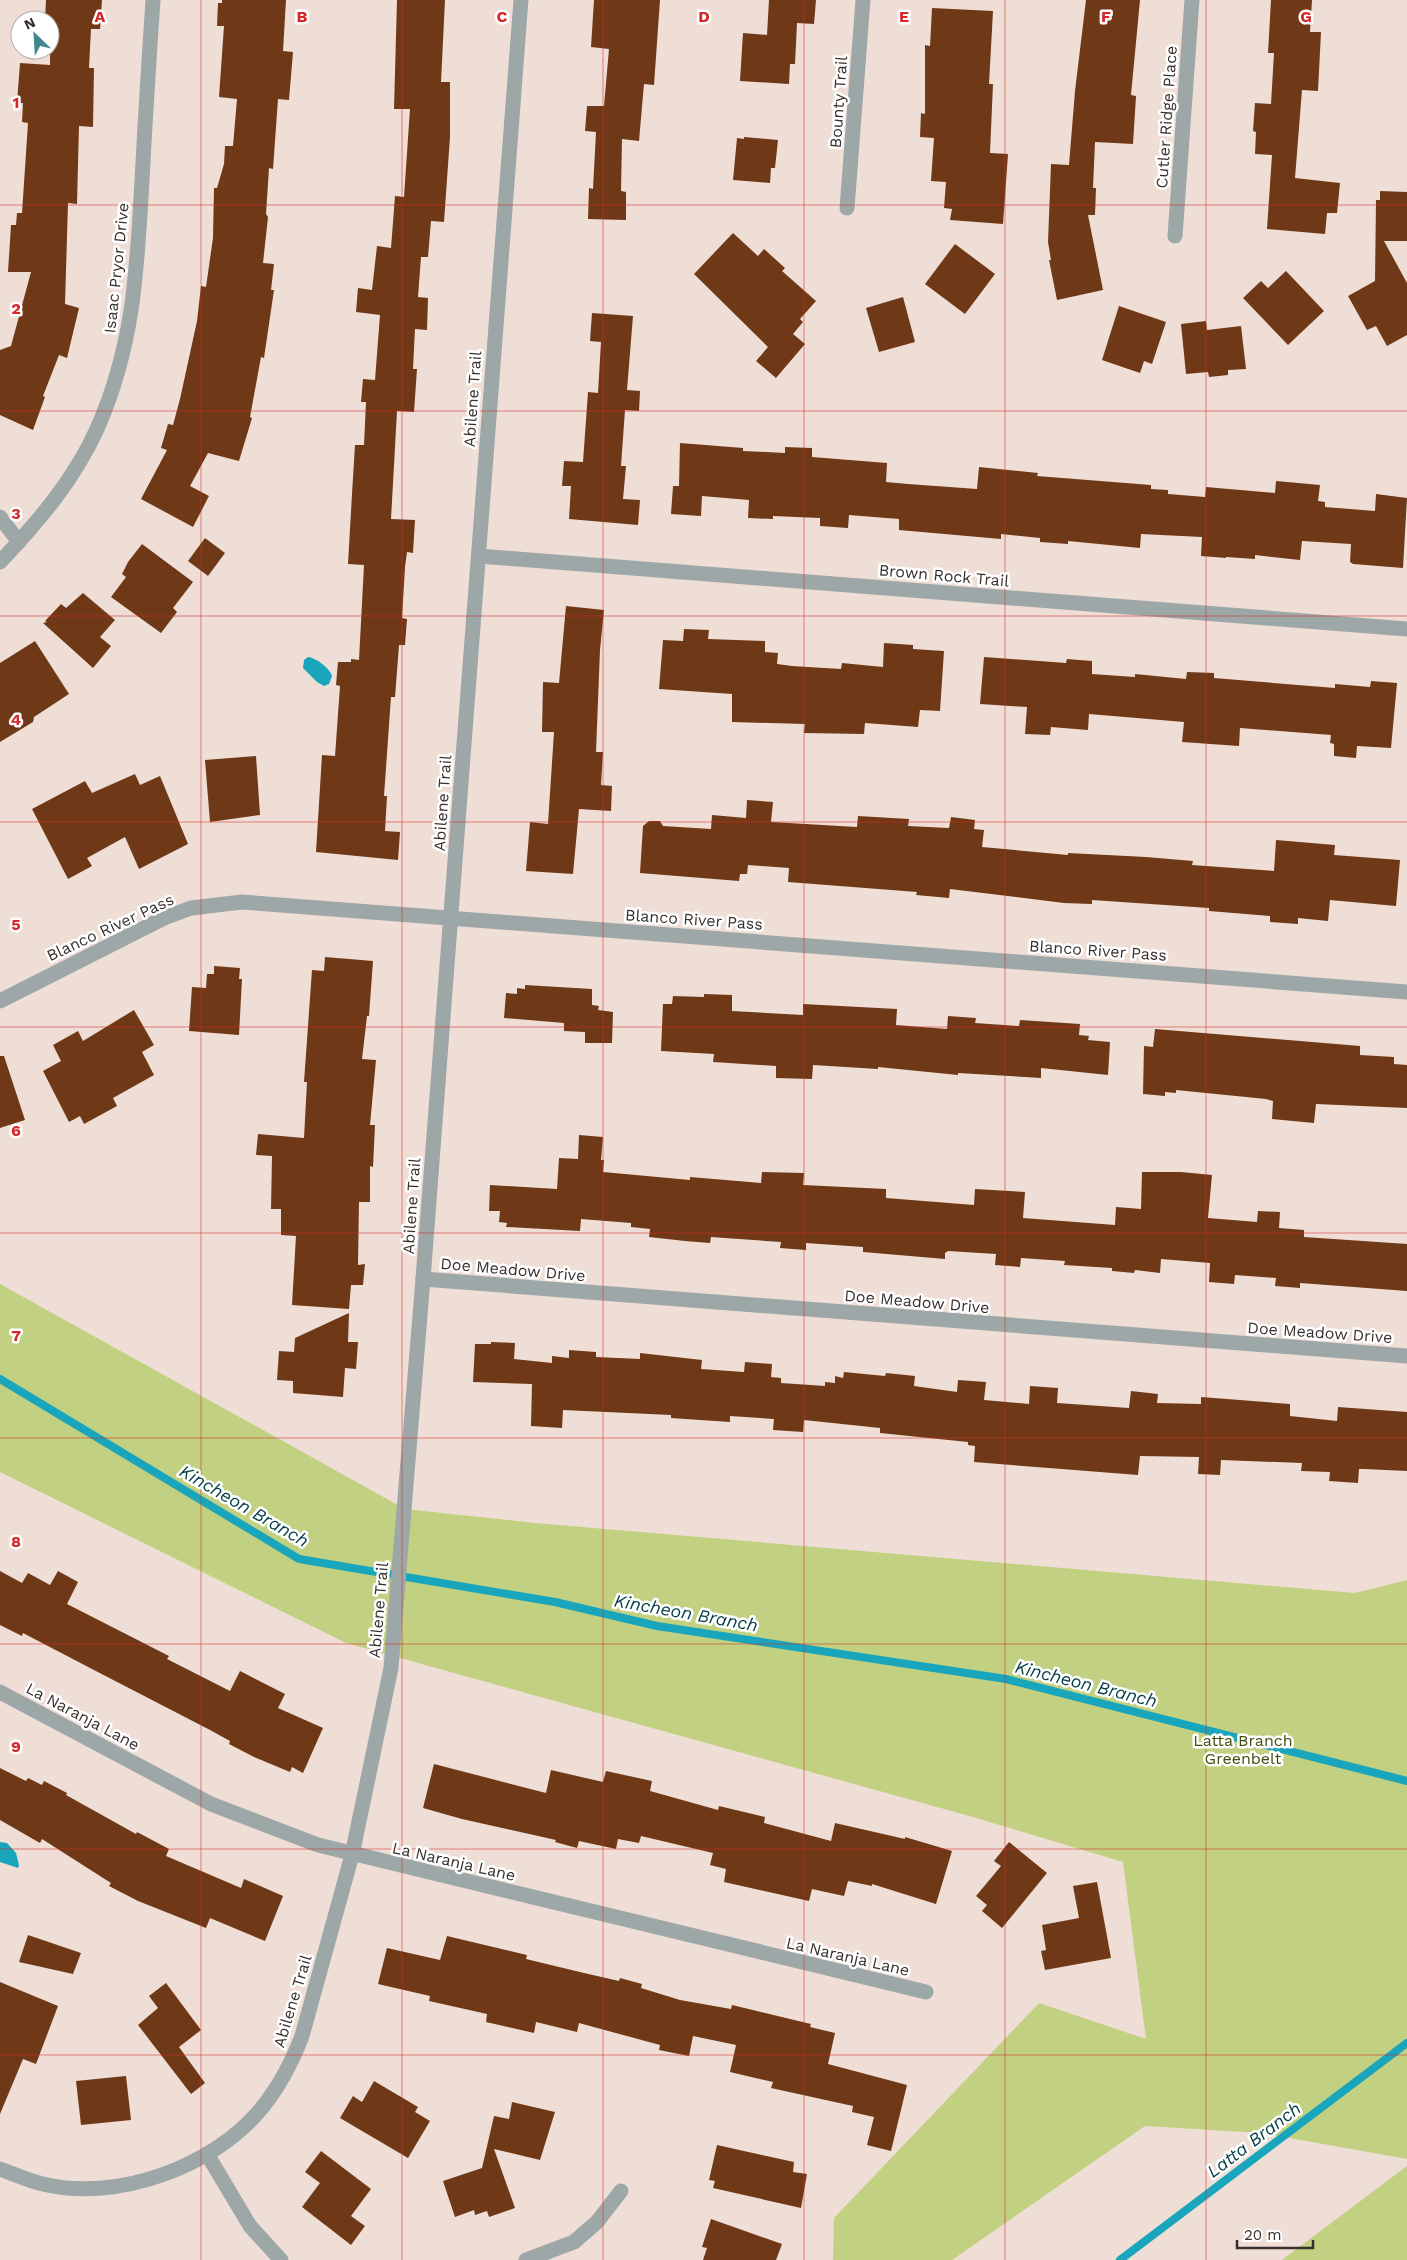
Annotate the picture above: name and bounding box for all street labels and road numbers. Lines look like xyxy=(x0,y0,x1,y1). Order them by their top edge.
street label: Cutler Ridge Place xyxy=(1152,45,1181,189)
street label: Bounty Trail xyxy=(826,55,851,149)
street label: Isaac Pryor Drive xyxy=(100,202,133,334)
street label: Abilene Trail xyxy=(460,350,485,448)
street label: Brown Rock Trail xyxy=(878,560,1010,591)
street label: Abilene Trail xyxy=(430,754,455,852)
street label: Blanco River Pass xyxy=(44,890,177,965)
street label: Blanco River Pass xyxy=(624,905,763,934)
street label: Blanco River Pass xyxy=(1028,936,1167,965)
street label: Abilene Trail xyxy=(399,1157,424,1255)
street label: Doe Meadow Drive xyxy=(440,1254,586,1285)
street label: Doe Meadow Drive xyxy=(844,1286,990,1317)
street label: Doe Meadow Drive xyxy=(1247,1318,1393,1347)
street label: Abilene Trail xyxy=(365,1561,392,1659)
street label: La Naranja Lane xyxy=(23,1679,143,1754)
street label: La Naranja Lane xyxy=(390,1838,517,1885)
street label: La Naranja Lane xyxy=(784,1933,911,1980)
street label: Abilene Trail xyxy=(269,1952,316,2050)

